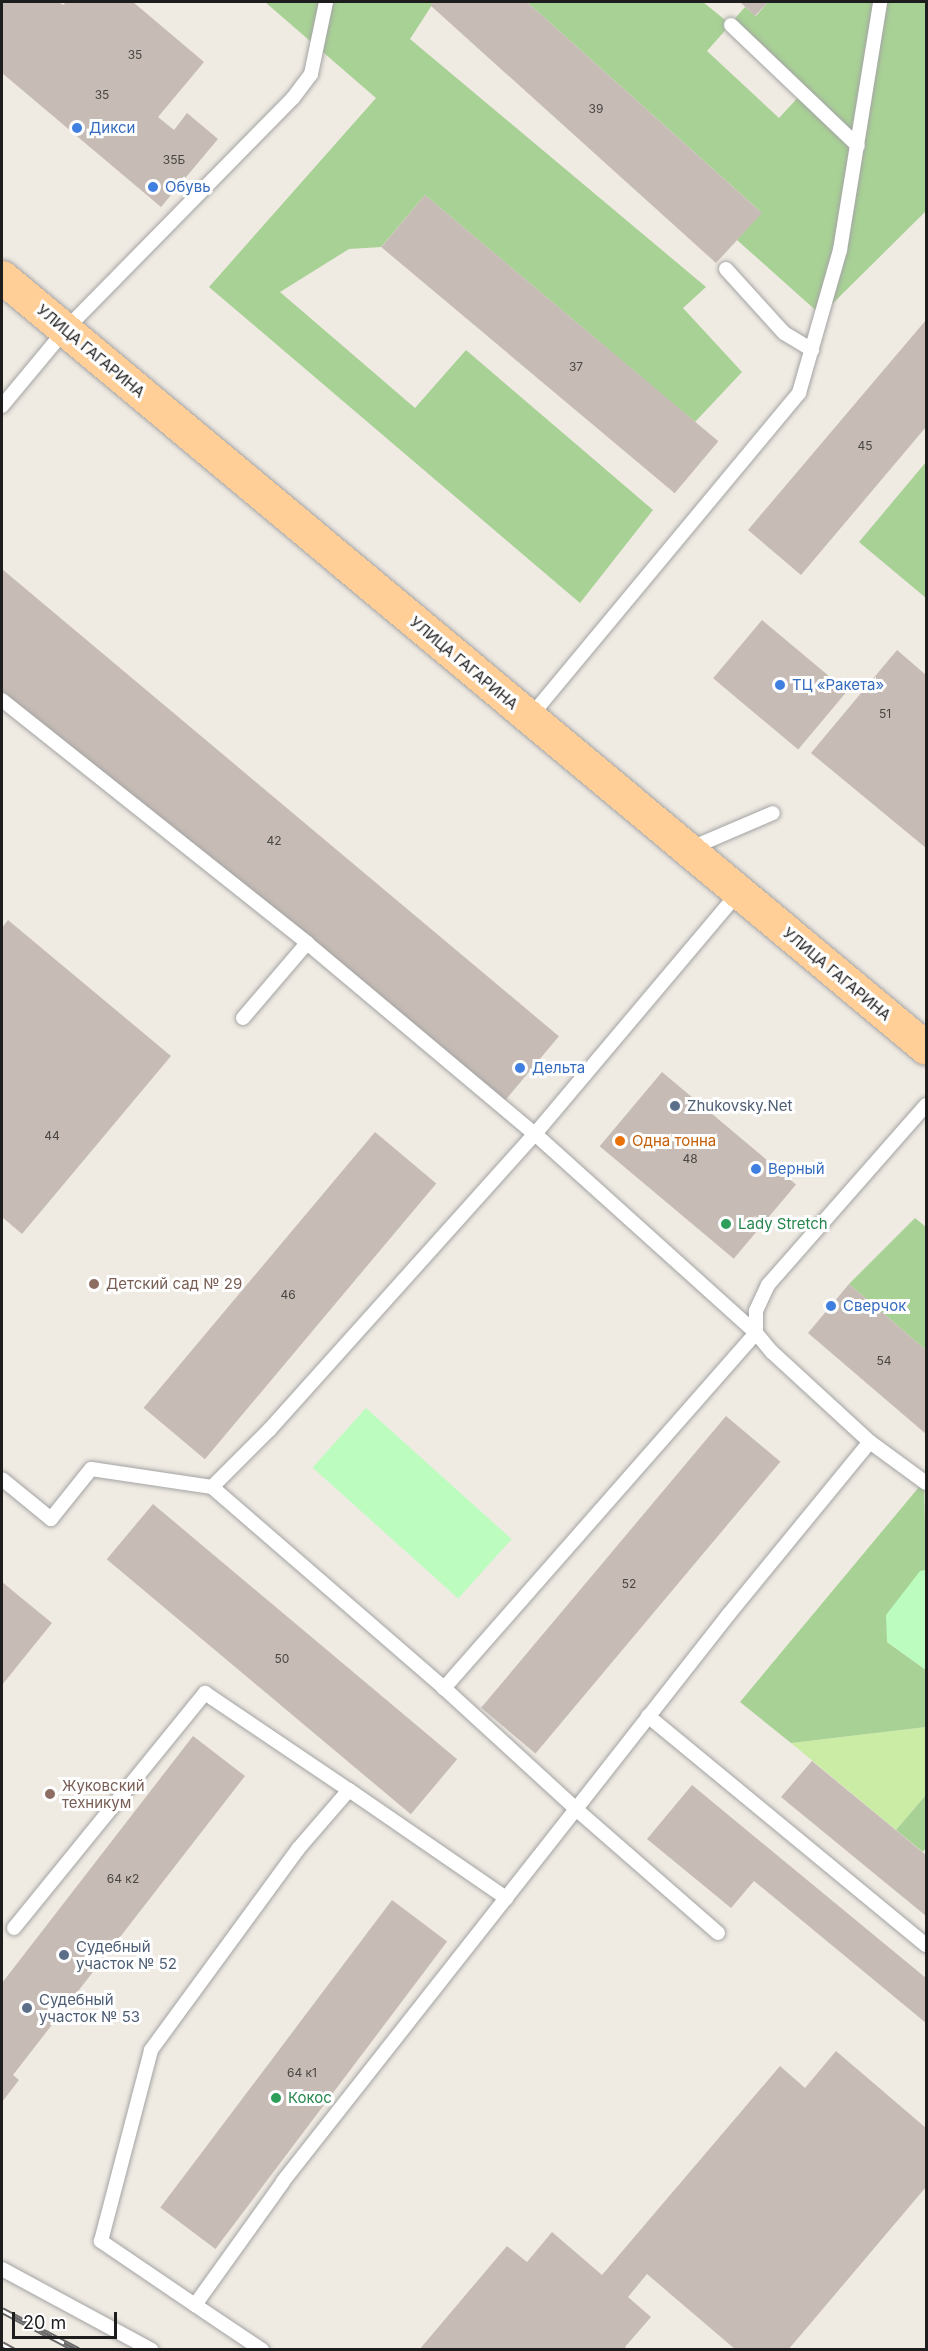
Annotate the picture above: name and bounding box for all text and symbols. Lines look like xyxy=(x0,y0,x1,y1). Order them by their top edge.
house number: 35 xyxy=(128,48,142,62)
house number: 35 xyxy=(95,88,109,102)
house number: 39 xyxy=(589,102,603,116)
place label: Дикси xyxy=(89,119,135,137)
marker: Дикси xyxy=(70,121,84,135)
house number: 35Б xyxy=(163,153,185,167)
place label: Обувь xyxy=(165,178,211,196)
marker: Обувь xyxy=(146,180,160,194)
street label: УЛИЦА ГАГАРИНА xyxy=(33,301,149,401)
house number: 37 xyxy=(569,360,583,374)
house number: 45 xyxy=(857,439,873,453)
street label: УЛИЦА ГАГАРИНА xyxy=(406,613,522,713)
place label: ТЦ «Ракета» xyxy=(792,676,884,694)
marker: ТЦ «Ракета» xyxy=(773,678,787,692)
house number: 51 xyxy=(879,707,891,721)
house number: 42 xyxy=(266,834,282,848)
street label: УЛИЦА ГАГАРИНА xyxy=(779,924,895,1024)
place label: Дельта xyxy=(532,1059,585,1077)
marker: Дельта xyxy=(513,1061,527,1075)
place label: Zhukovsky.Net xyxy=(687,1097,792,1115)
marker: Zhukovsky.Net xyxy=(668,1099,682,1113)
house number: 44 xyxy=(44,1129,60,1143)
place label: Одна тонна xyxy=(632,1132,716,1150)
marker: Одна тонна xyxy=(613,1134,627,1148)
house number: 48 xyxy=(682,1152,698,1166)
place label: Верный xyxy=(768,1160,825,1178)
marker: Верный xyxy=(749,1162,763,1176)
place label: Lady Stretch xyxy=(738,1215,828,1233)
marker: Lady Stretch xyxy=(719,1217,733,1231)
place label: Детский сад № 29 xyxy=(106,1275,242,1293)
marker: Детский сад № 29 xyxy=(87,1277,101,1291)
house number: 46 xyxy=(280,1288,296,1302)
place label: Сверчок xyxy=(843,1297,906,1315)
marker: Сверчок xyxy=(824,1299,838,1313)
house number: 54 xyxy=(876,1354,892,1368)
house number: 52 xyxy=(622,1577,636,1591)
house number: 50 xyxy=(275,1652,289,1666)
place label: Жуковский техникум xyxy=(62,1776,145,1811)
marker: Жуковский техникум xyxy=(43,1787,57,1801)
house number: 64 к2 xyxy=(107,1872,139,1886)
place label: Судебный участок № 52 xyxy=(76,1937,177,1972)
marker: Судебный участок № 52 xyxy=(57,1948,71,1962)
place label: Судебный участок № 53 xyxy=(39,1990,140,2025)
marker: Судебный участок № 53 xyxy=(20,2001,34,2015)
house number: 64 к1 xyxy=(287,2066,317,2080)
place label: Кокос xyxy=(288,2089,332,2107)
marker: Кокос xyxy=(269,2091,283,2105)
scale bar xyxy=(15,2300,120,2338)
text: 20 m xyxy=(23,2312,66,2333)

